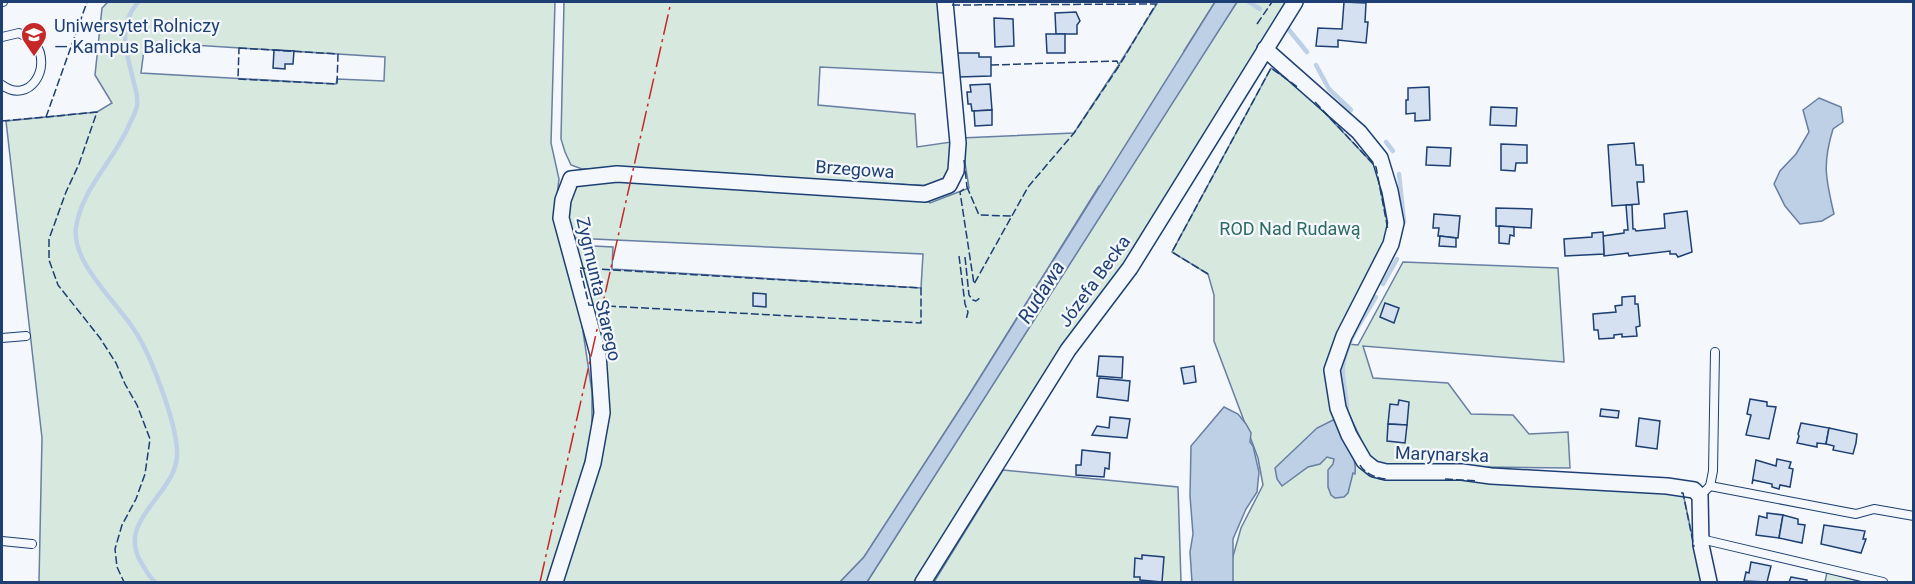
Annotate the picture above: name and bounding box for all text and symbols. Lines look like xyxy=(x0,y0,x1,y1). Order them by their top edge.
place label: Uniwersytet Rolniczy — Kampus Balicka xyxy=(54,15,220,57)
school or university icon: Uniwersytet Rolniczy — Kampus Balicka xyxy=(19,20,49,58)
street label: Brzegowa xyxy=(815,156,895,182)
street label: Zygmunta Starego xyxy=(572,215,626,363)
park label: ROD Nad Rudawą xyxy=(1219,218,1361,239)
street label: Józefa Becka xyxy=(1054,231,1134,331)
water label: Rudawa xyxy=(1012,256,1070,328)
street label: Marynarska xyxy=(1394,442,1490,466)

